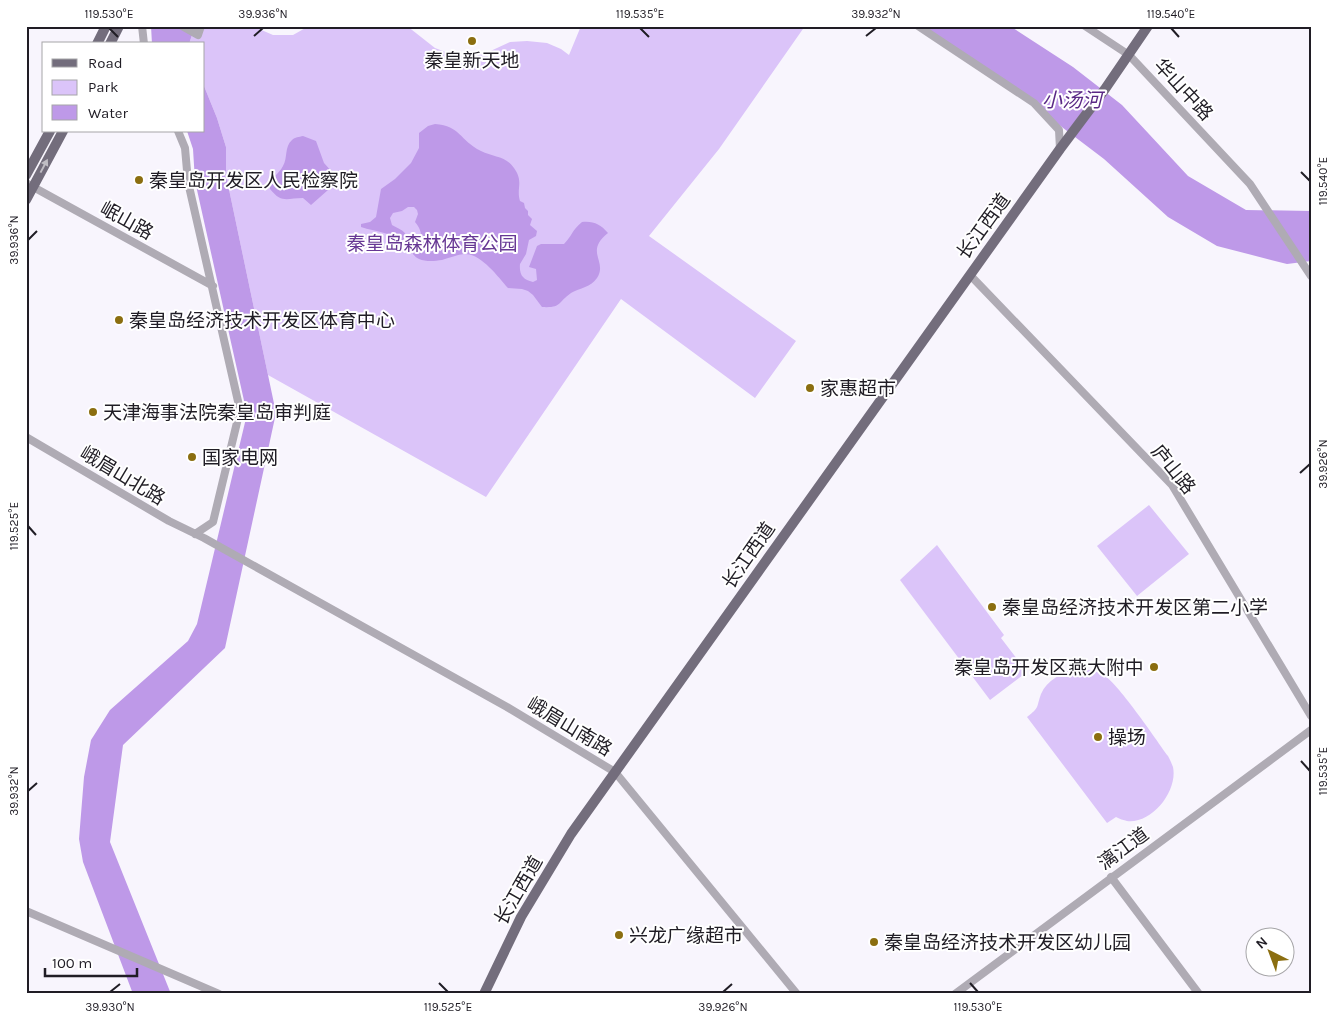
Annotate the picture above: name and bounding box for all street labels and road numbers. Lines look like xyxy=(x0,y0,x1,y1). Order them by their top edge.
street label: 华山中路 xyxy=(1149,54,1217,125)
street label: 长江西道 xyxy=(953,189,1015,264)
street label: 岷山路 xyxy=(96,197,157,244)
street label: 庐山路 xyxy=(1147,441,1200,499)
street label: 峨眉山北路 xyxy=(76,442,169,510)
street label: 长江西道 xyxy=(718,518,780,593)
street label: 峨眉山南路 xyxy=(523,693,616,761)
street label: 漓江道 xyxy=(1094,823,1153,874)
street label: 长江西道 xyxy=(490,852,547,929)

